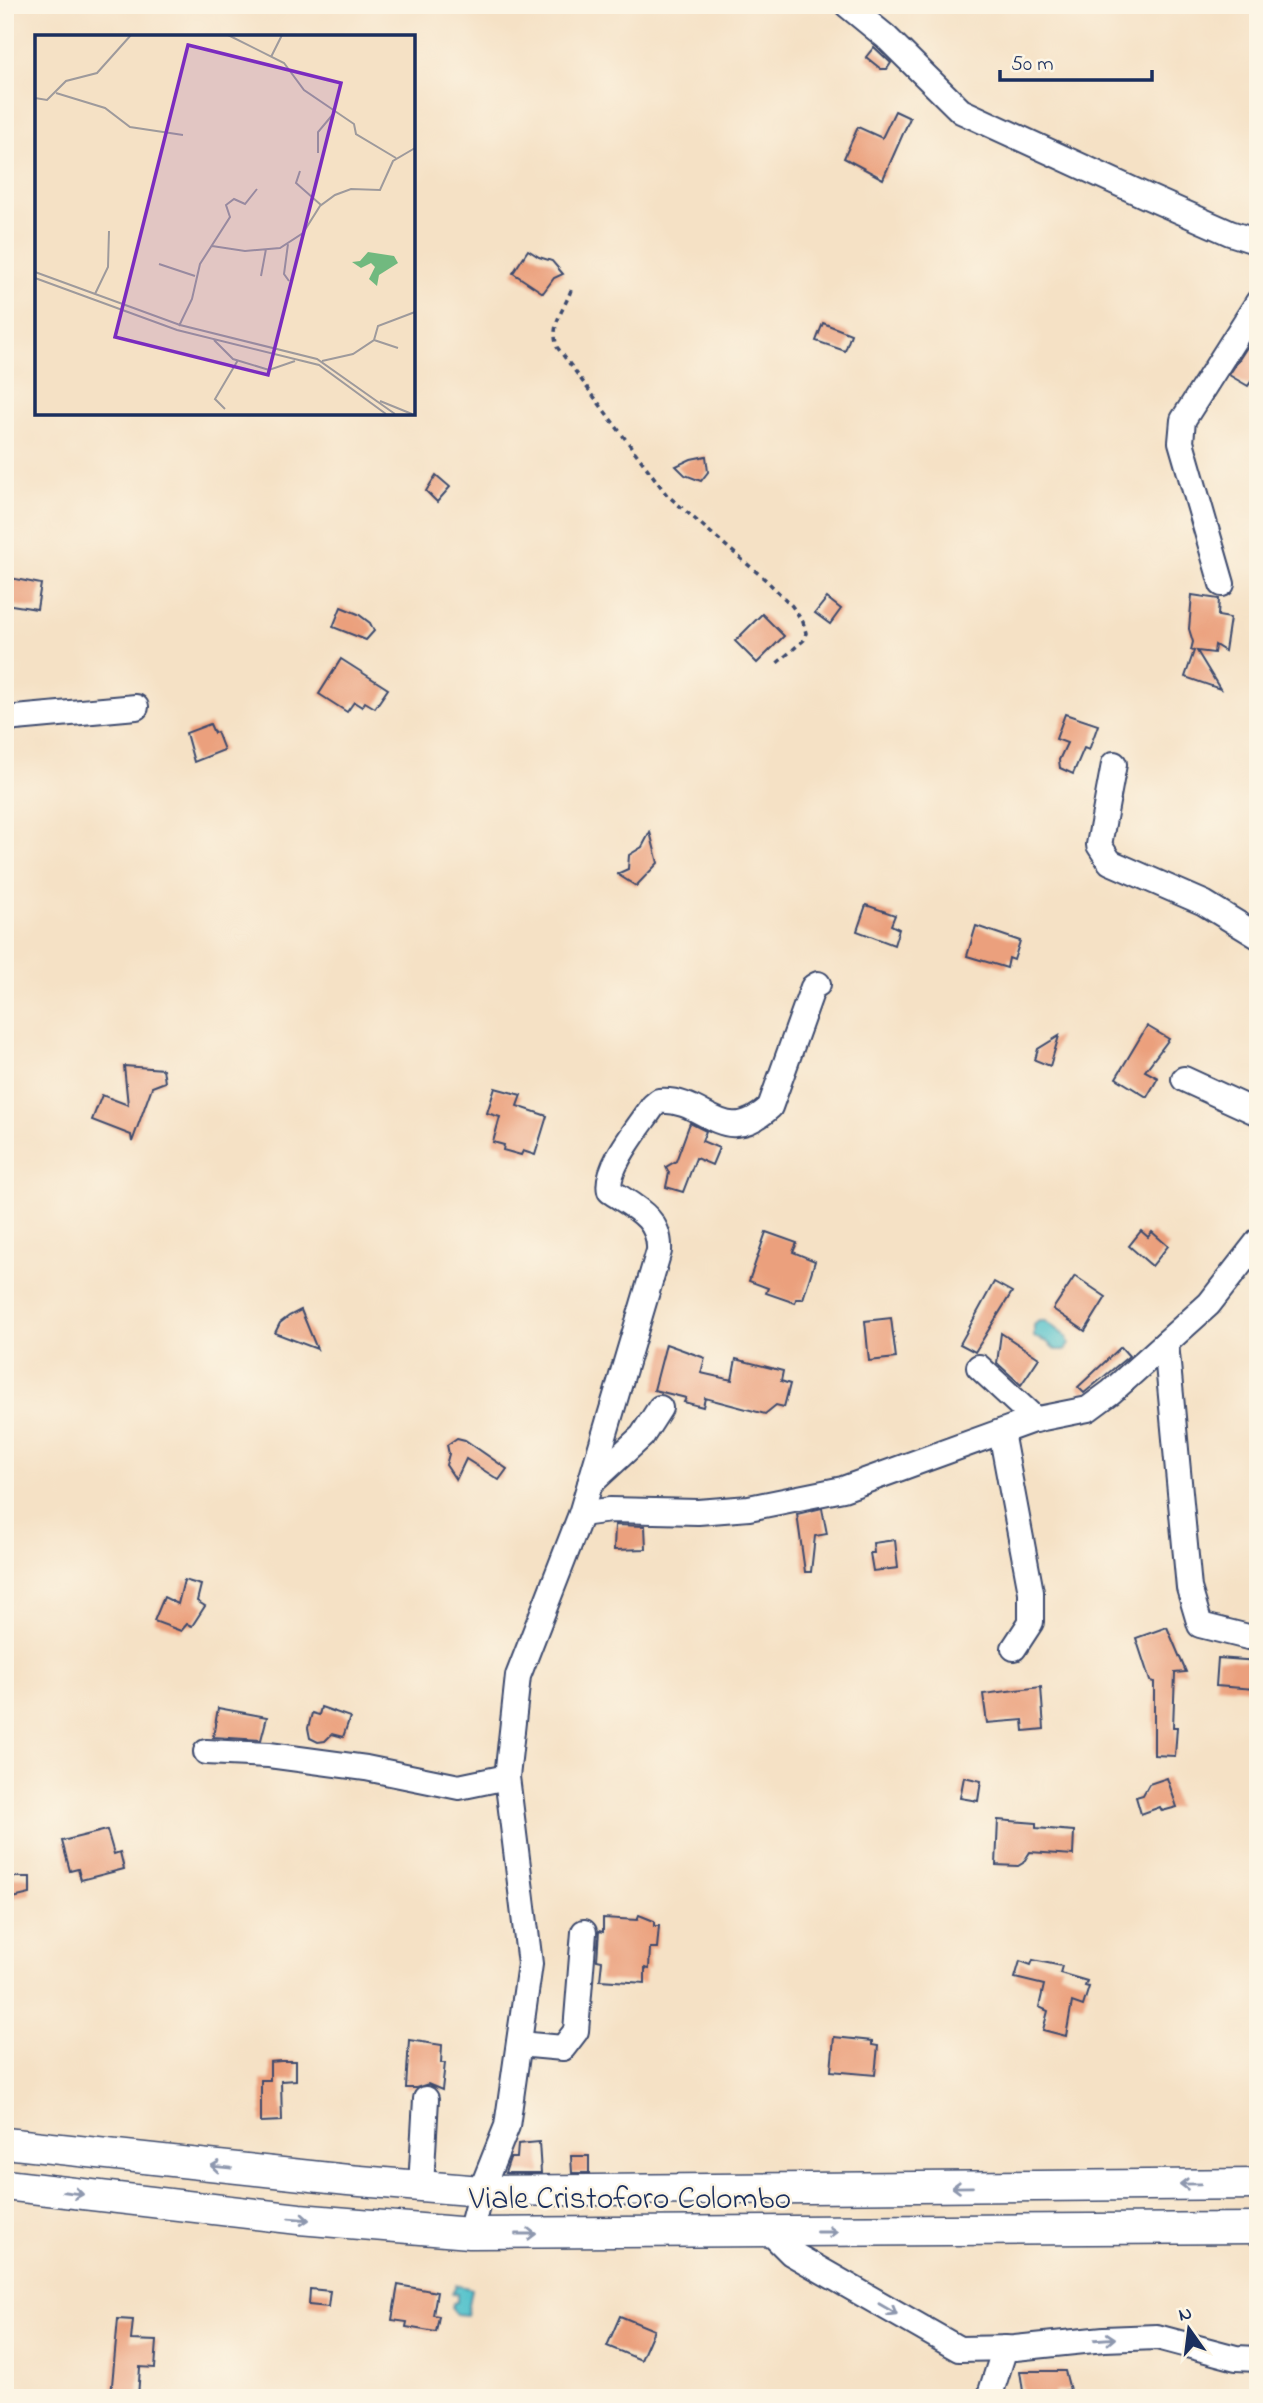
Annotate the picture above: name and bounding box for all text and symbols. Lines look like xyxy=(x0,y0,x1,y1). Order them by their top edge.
inset map xyxy=(35,35,415,415)
scale bar xyxy=(1000,38,1153,82)
text: 50 m xyxy=(1011,50,1054,80)
one-way arrow xyxy=(210,2160,233,2173)
street label: Viale Cristoforo Colombo xyxy=(468,2177,791,2224)
one-way arrow xyxy=(1178,2177,1201,2191)
one-way arrow xyxy=(951,2180,974,2194)
one-way arrow xyxy=(61,2187,84,2200)
one-way arrow xyxy=(287,2213,310,2226)
one-way arrow xyxy=(815,2225,838,2239)
one-way arrow xyxy=(514,2227,537,2241)
north arrow xyxy=(1154,2294,1224,2364)
text: N xyxy=(1176,2300,1195,2330)
one-way arrow xyxy=(878,2302,898,2316)
one-way arrow xyxy=(1093,2333,1116,2346)

